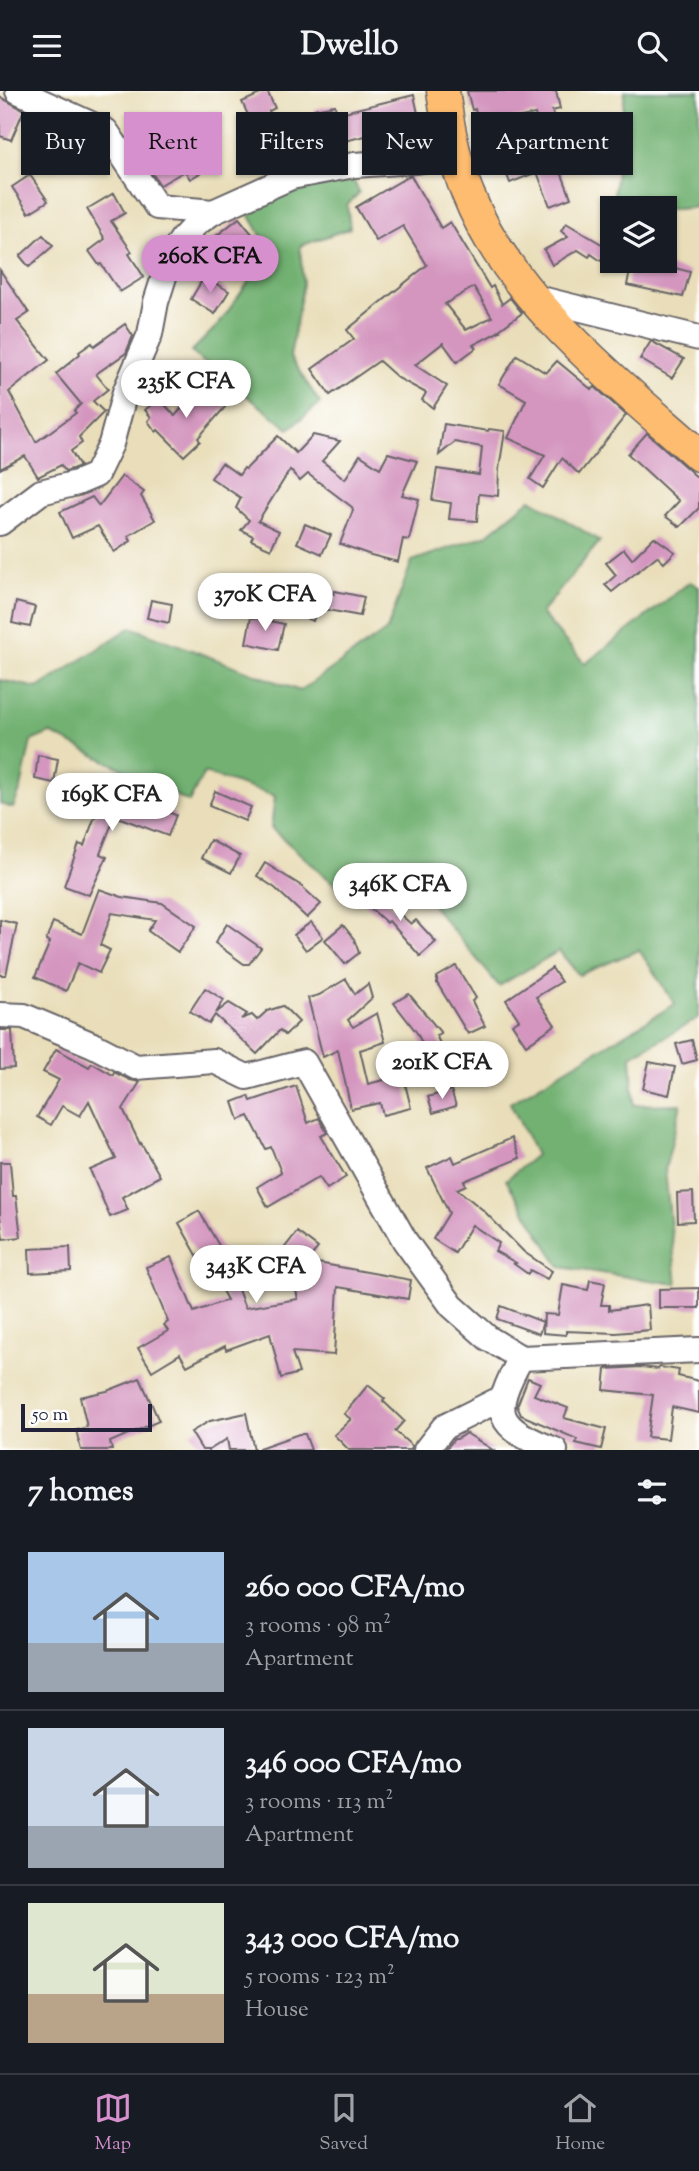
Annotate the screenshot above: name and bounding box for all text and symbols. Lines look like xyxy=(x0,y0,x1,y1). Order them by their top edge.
text: Dwello xyxy=(300,23,399,69)
icon: menu xyxy=(28,27,66,65)
icon: search xyxy=(633,27,671,65)
chip: Buy xyxy=(21,112,110,175)
chip: Rent xyxy=(124,112,222,175)
chip: Filters xyxy=(236,112,348,175)
chip: New xyxy=(362,112,457,175)
chip: Apartment xyxy=(471,112,633,175)
map controls xyxy=(600,196,677,273)
button: layers xyxy=(600,196,677,273)
pin: 260K CFA xyxy=(138,235,282,295)
text: 260K CFA xyxy=(158,241,262,274)
pin: 235K CFA xyxy=(114,361,258,420)
text: 235K CFA xyxy=(137,366,235,399)
pin: 370K CFA xyxy=(193,573,337,633)
text: 370K CFA xyxy=(214,579,316,612)
pin: 169K CFA xyxy=(40,773,184,833)
text: 169K CFA xyxy=(62,779,162,812)
pin: 346K CFA xyxy=(328,863,472,923)
text: 346K CFA xyxy=(349,869,451,902)
pin: 201K CFA xyxy=(370,1041,514,1101)
text: 201K CFA xyxy=(392,1047,492,1080)
pin: 343K CFA xyxy=(184,1245,328,1305)
text: 343K CFA xyxy=(206,1251,306,1284)
scale bar xyxy=(21,1401,152,1433)
text: 50 m xyxy=(32,1402,68,1429)
text: 7 homes xyxy=(28,1471,133,1514)
icon: filters xyxy=(633,1473,671,1511)
text: 260 000 CFA/mo xyxy=(245,1567,465,1610)
icon: home xyxy=(84,1580,168,1664)
text: 3 rooms · 98 m² xyxy=(245,1610,391,1643)
text: Apartment xyxy=(245,1643,354,1676)
text: 346 000 CFA/mo xyxy=(245,1743,462,1786)
icon: home xyxy=(84,1756,168,1840)
text: 3 rooms · 113 m² xyxy=(245,1786,393,1819)
text: Apartment xyxy=(245,1819,354,1852)
text: 343 000 CFA/mo xyxy=(245,1918,460,1961)
icon: home xyxy=(84,1931,168,2015)
text: 5 rooms · 123 m² xyxy=(245,1961,395,1994)
text: House xyxy=(245,1994,309,2027)
tab: Map xyxy=(94,2089,132,2158)
tab: Saved xyxy=(319,2089,368,2158)
tab: Home xyxy=(555,2089,605,2158)

